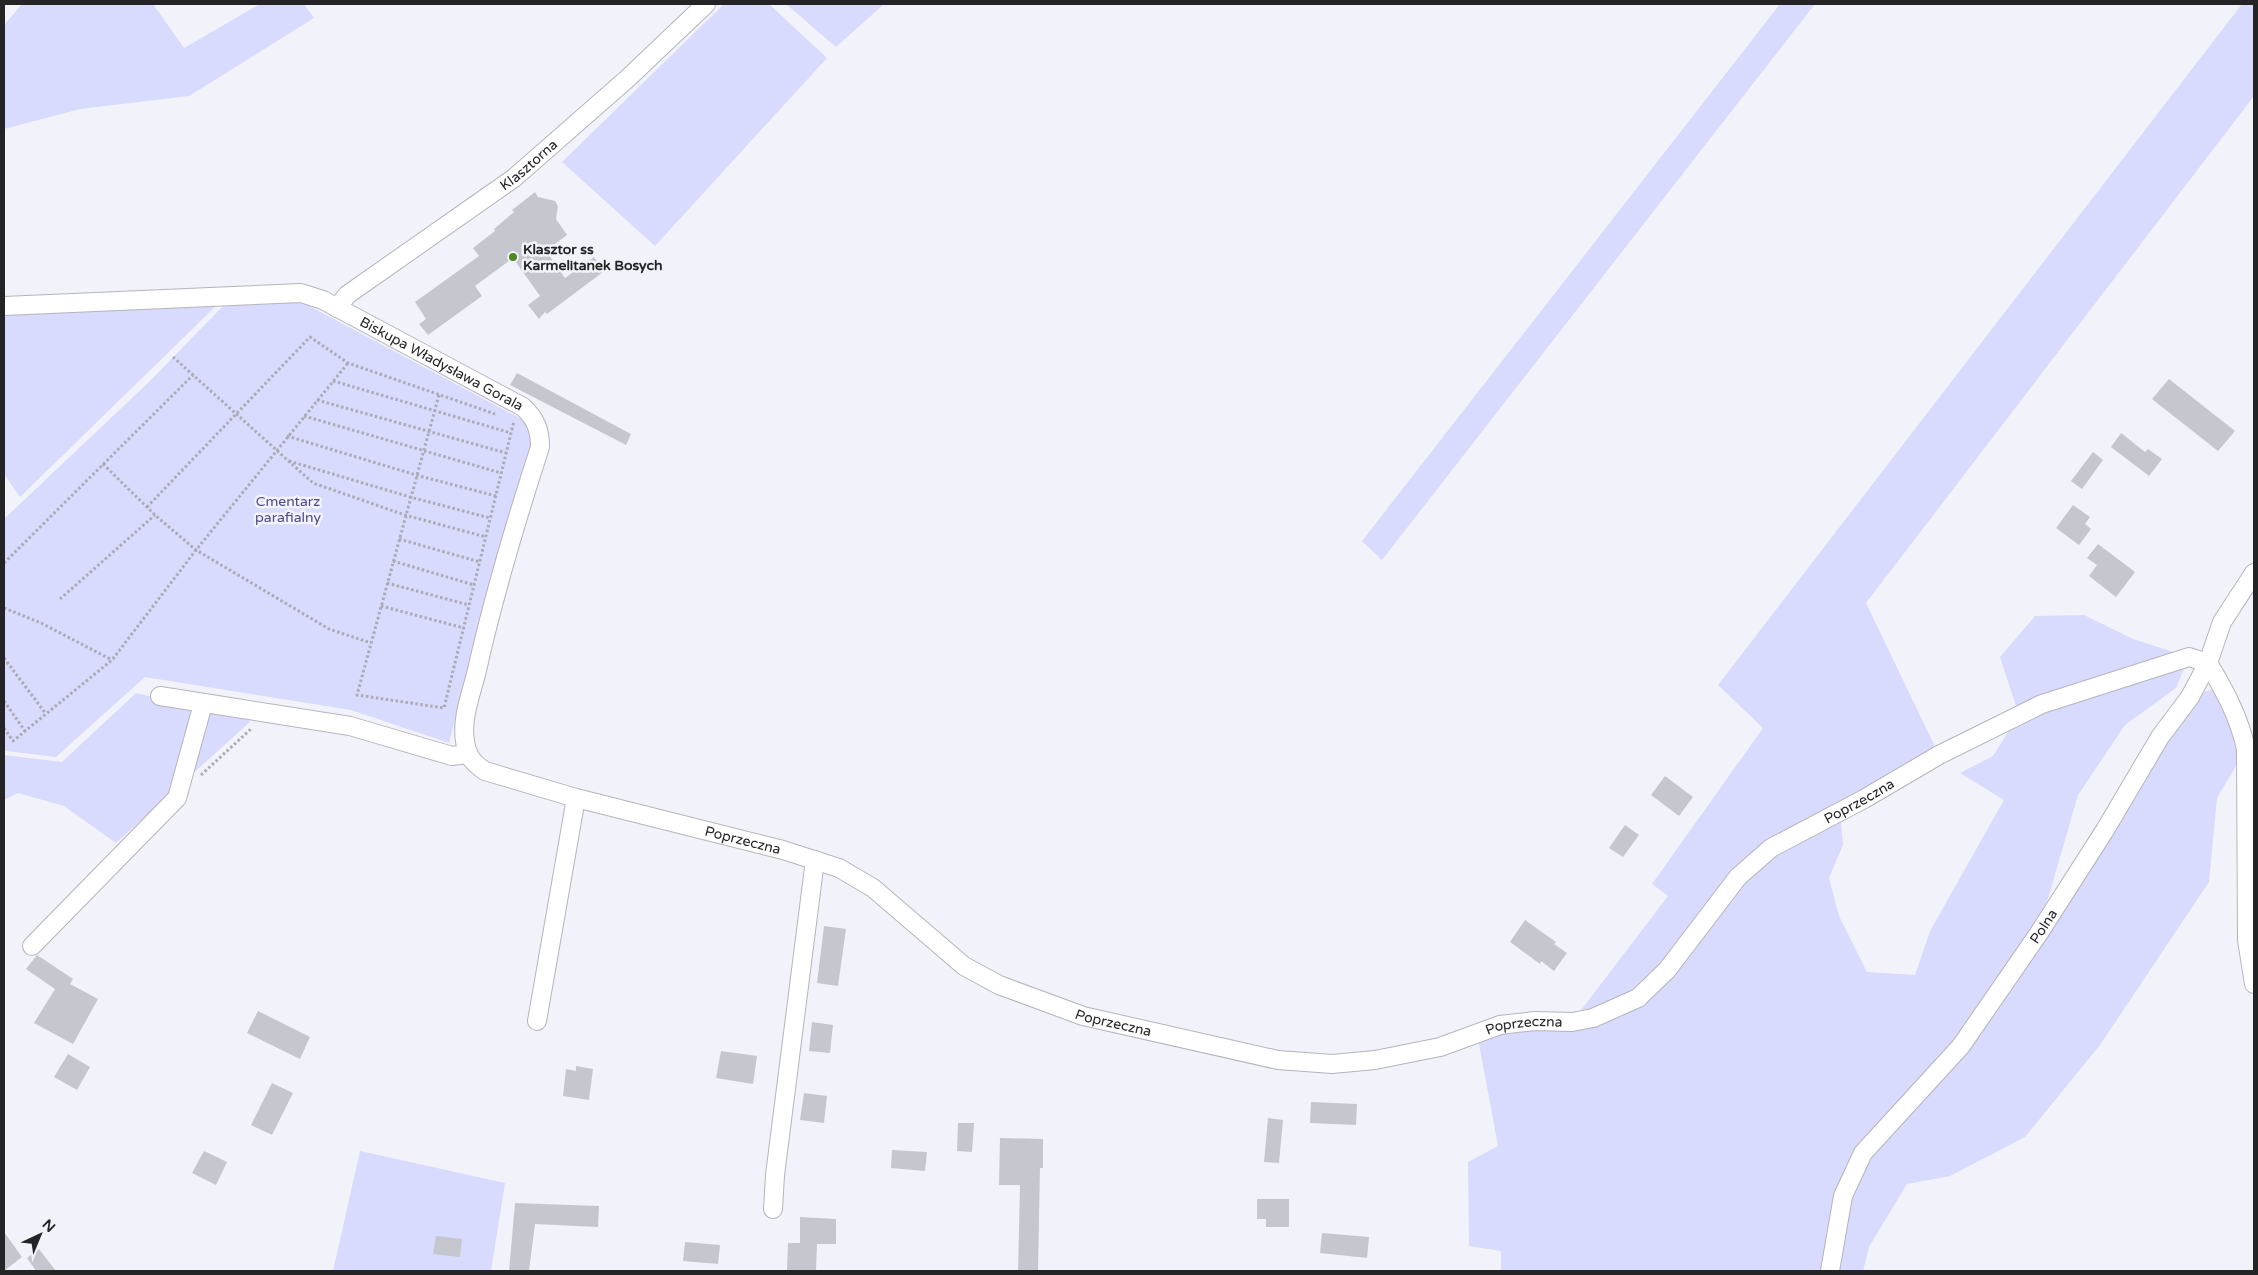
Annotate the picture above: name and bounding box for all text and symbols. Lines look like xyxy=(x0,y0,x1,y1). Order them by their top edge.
street label: Klasztorna xyxy=(497,136,561,194)
place label: Klasztor ss Karmelitanek Bosych xyxy=(523,241,663,274)
marker: Klasztor ss Karmelitanek Bosych xyxy=(507,251,519,263)
street label: Biskupa Władysława Gorala xyxy=(357,313,526,415)
park label: Cmentarz parafialny xyxy=(255,493,321,526)
street label: Poprzeczna xyxy=(1821,775,1897,828)
street label: Poprzeczna xyxy=(703,823,783,858)
street label: Polna xyxy=(2026,906,2061,947)
street label: Poprzeczna xyxy=(1073,1006,1153,1040)
street label: Poprzeczna xyxy=(1483,1013,1563,1039)
north arrow xyxy=(15,1210,65,1260)
text: N xyxy=(39,1216,59,1236)

